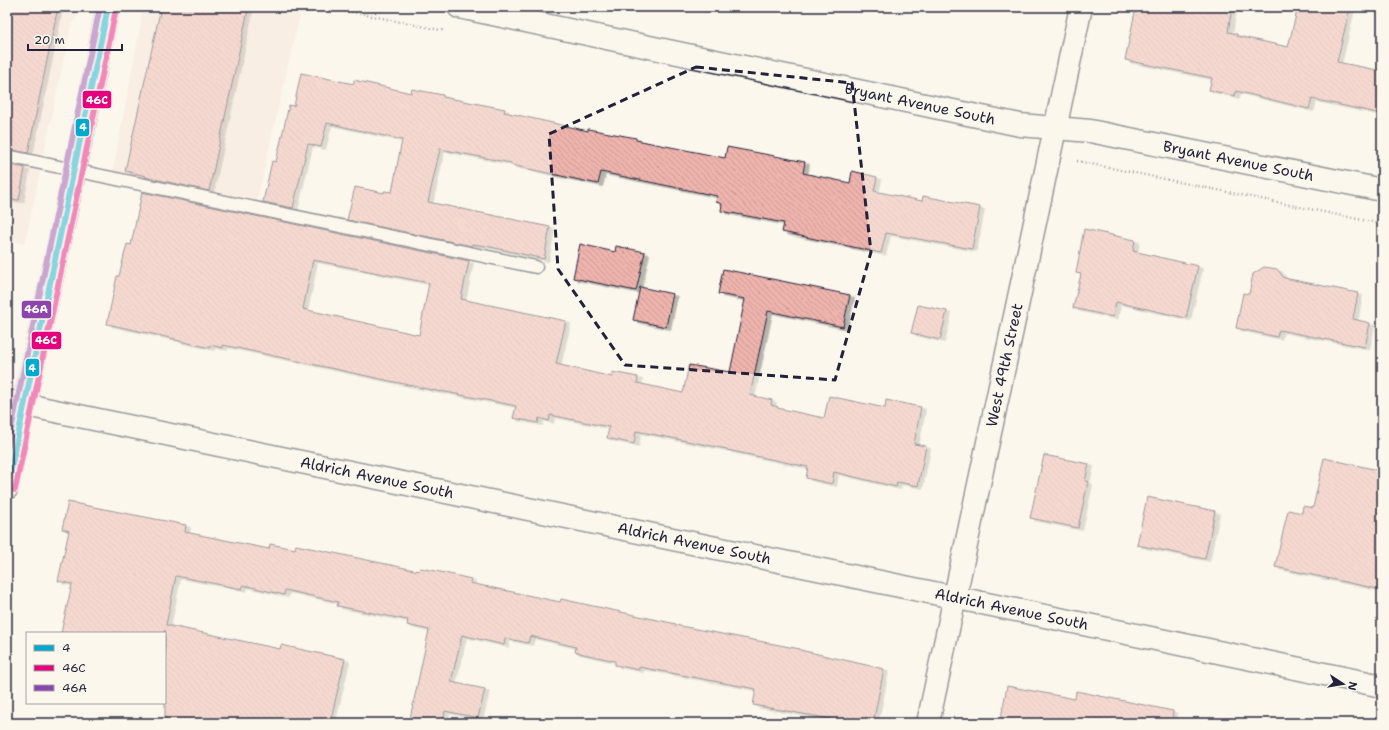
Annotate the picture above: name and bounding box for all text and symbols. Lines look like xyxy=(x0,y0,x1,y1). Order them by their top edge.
scale bar xyxy=(28,26,122,52)
text: 20 m xyxy=(34,32,65,48)
street label: Bryant Avenue South xyxy=(843,78,997,130)
line badge: 46C xyxy=(82,90,112,109)
text: 46C xyxy=(86,93,108,108)
line badge: 4 xyxy=(75,118,90,137)
text: 4 xyxy=(79,120,87,135)
street label: Bryant Avenue South xyxy=(1161,136,1316,186)
line badge: 46A xyxy=(21,300,52,319)
street label: West 49th Street xyxy=(982,301,1027,429)
text: 46A xyxy=(24,302,48,317)
line badge: 46C xyxy=(31,331,62,350)
text: 46C xyxy=(35,333,57,348)
line badge: 4 xyxy=(25,358,40,377)
text: 4 xyxy=(28,361,36,376)
street label: Aldrich Avenue South xyxy=(298,452,456,503)
street label: Aldrich Avenue South xyxy=(616,518,773,569)
street label: Aldrich Avenue South xyxy=(933,584,1090,635)
legend xyxy=(26,632,166,704)
text: 4 xyxy=(62,640,70,656)
text: 46C xyxy=(62,660,86,676)
north arrow xyxy=(1323,664,1363,704)
text: 46A xyxy=(62,680,87,696)
text: N xyxy=(1344,680,1361,692)

